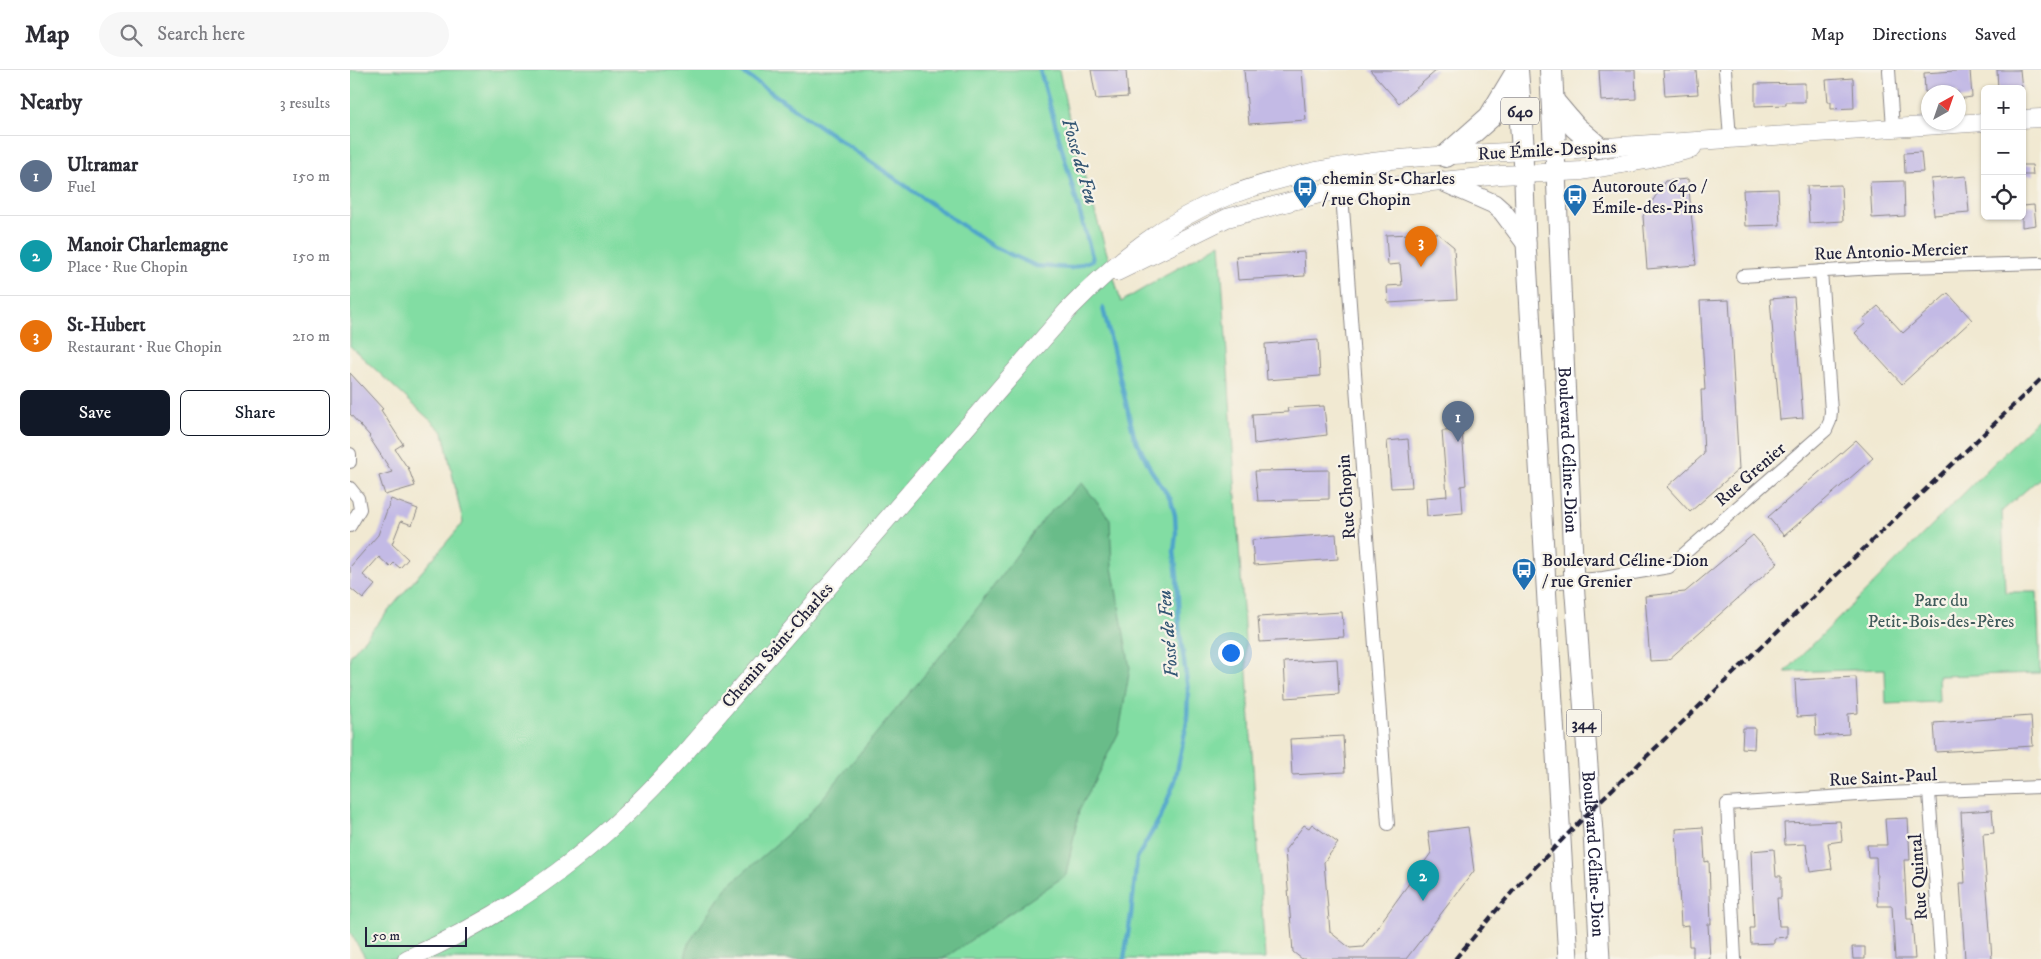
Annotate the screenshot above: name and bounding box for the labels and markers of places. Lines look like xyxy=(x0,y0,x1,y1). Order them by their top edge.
place label: chemin St-Charles / rue Chopin xyxy=(1322,168,1455,211)
bus stop icon: chemin St-Charles / rue Chopin xyxy=(1292,175,1318,209)
place label: Autoroute 640 / Émile-des-Pins xyxy=(1592,176,1708,219)
bus stop icon: Autoroute 640 / Émile-des-Pins xyxy=(1562,183,1588,217)
pin: 3 xyxy=(1405,226,1437,267)
pin: 1 xyxy=(1442,401,1474,442)
place label: Boulevard Céline-Dion / rue Grenier xyxy=(1542,550,1709,593)
bus stop icon: Boulevard Céline-Dion / rue Grenier xyxy=(1511,557,1537,591)
pin: 2 xyxy=(1407,860,1439,901)

